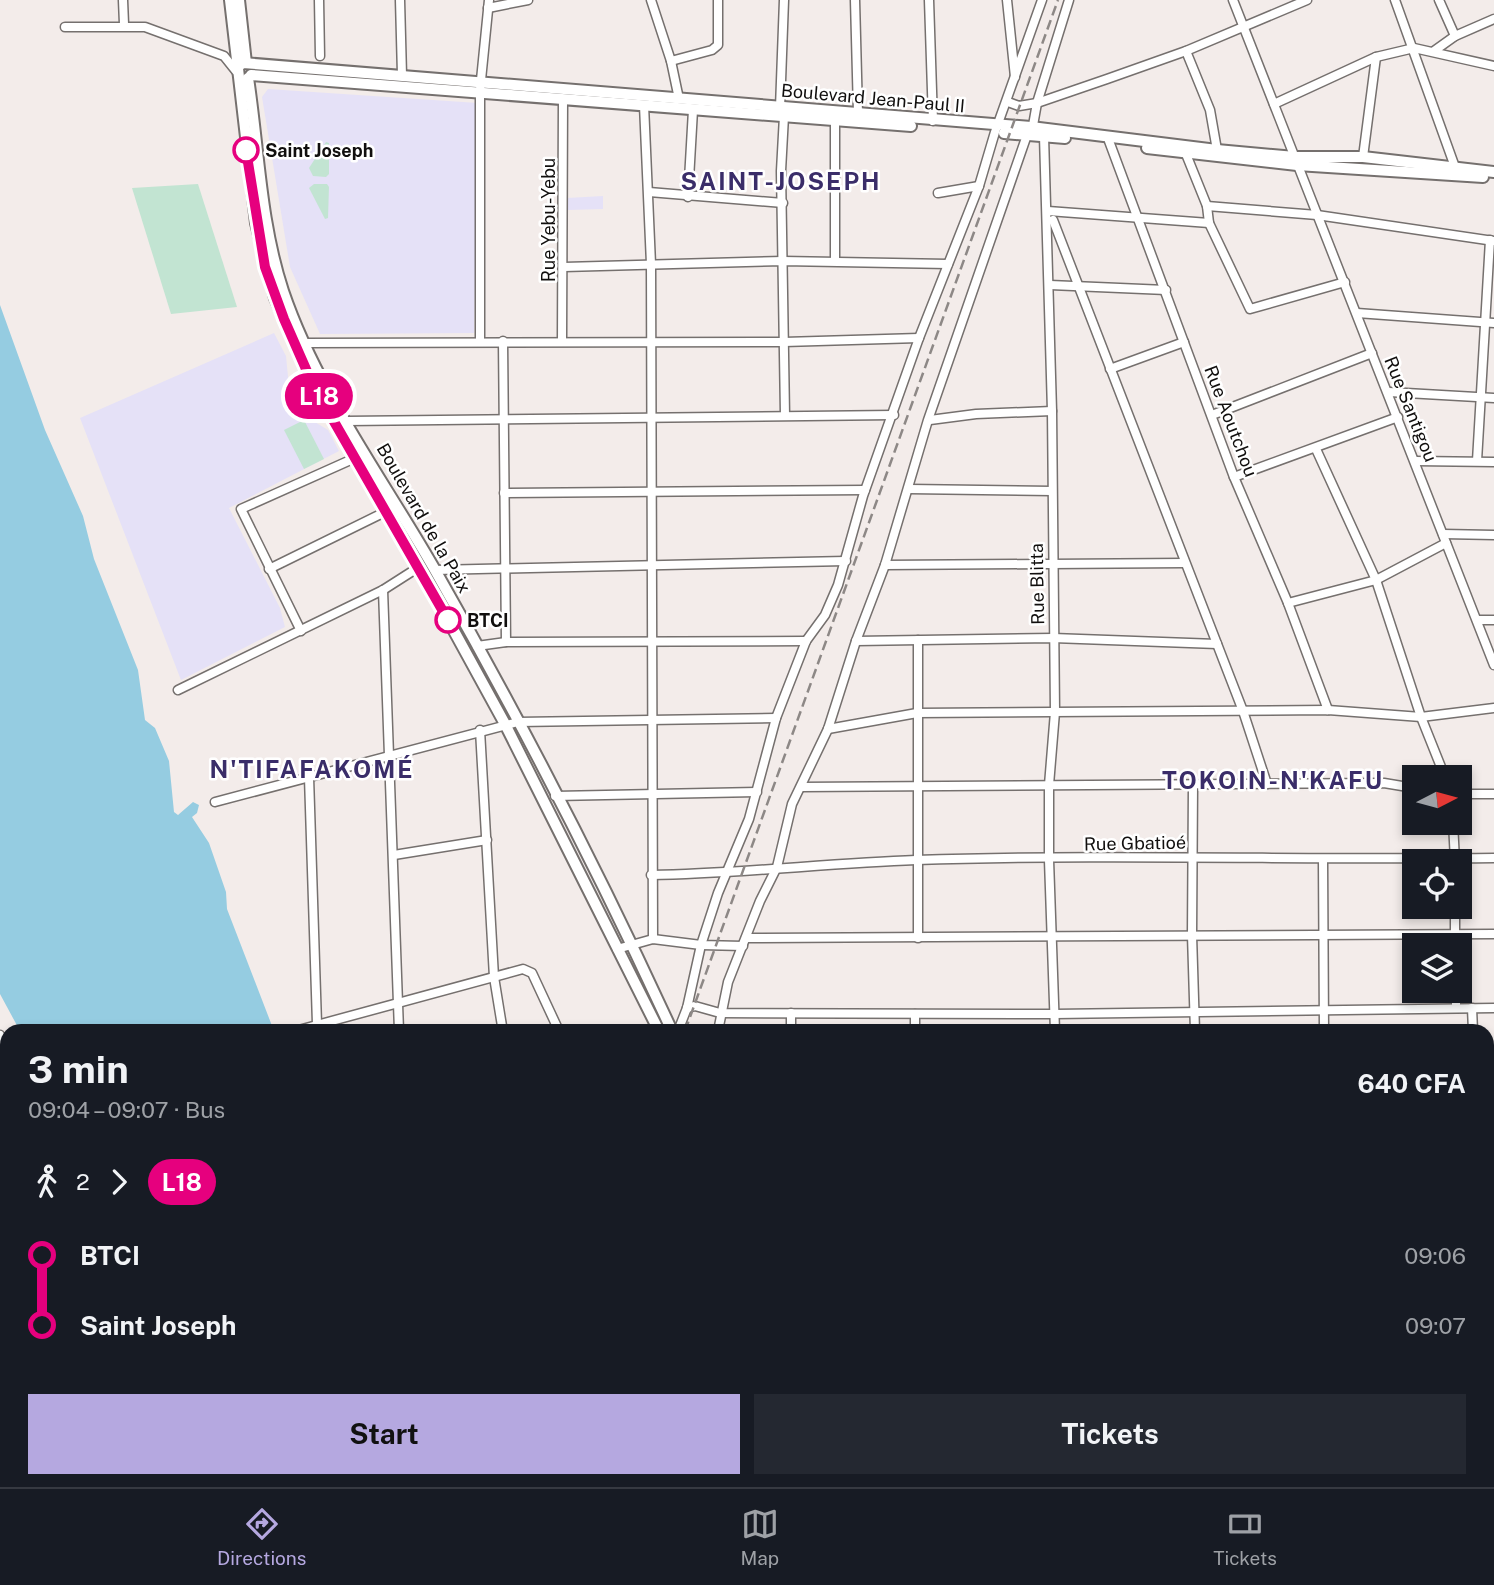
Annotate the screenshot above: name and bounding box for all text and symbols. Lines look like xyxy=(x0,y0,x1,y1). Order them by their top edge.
street label: Boulevard Jean-Paul II xyxy=(780,79,966,117)
marker: Saint Joseph xyxy=(233,137,259,163)
place label: Saint Joseph xyxy=(265,140,373,161)
street label: Rue Yebu-Yebu xyxy=(538,158,559,282)
district label: SAINT-JOSEPH xyxy=(680,167,882,195)
street label: Rue Santigou xyxy=(1380,353,1442,465)
street label: Rue Aoutchou xyxy=(1200,362,1262,480)
line badge: L18 xyxy=(279,373,359,419)
text: L18 xyxy=(299,382,339,410)
street label: Boulevard de la Paix xyxy=(373,439,475,597)
street label: Rue Blitta xyxy=(1026,543,1048,625)
marker: BTCI xyxy=(435,607,461,633)
place label: BTCI xyxy=(467,610,509,631)
district label: N'TIFAFAKOMÉ xyxy=(210,755,414,783)
north arrow xyxy=(1402,765,1472,835)
map controls xyxy=(1402,765,1472,1003)
district label: TOKOIN-N'KAFU xyxy=(1162,766,1384,794)
street label: Rue Gbatioé xyxy=(1084,832,1186,854)
button: locate xyxy=(1402,849,1472,919)
button: layers xyxy=(1402,933,1472,1003)
text: 3 min xyxy=(28,1047,129,1092)
text: 640 CFA xyxy=(1357,1068,1466,1099)
text: 09:04 – 09:07 · Bus xyxy=(28,1096,225,1123)
icon: walk xyxy=(28,1163,66,1201)
icon: forward xyxy=(100,1163,138,1201)
text: 2 xyxy=(76,1168,90,1195)
text: L18 xyxy=(162,1168,202,1196)
text: BTCI xyxy=(80,1240,140,1271)
text: 09:06 xyxy=(1404,1242,1466,1269)
text: Saint Joseph xyxy=(80,1310,236,1341)
text: 09:07 xyxy=(1405,1312,1466,1339)
button: Start xyxy=(28,1394,740,1474)
button: Tickets xyxy=(754,1394,1466,1474)
tab: Directions xyxy=(217,1505,306,1569)
tab: Map xyxy=(740,1505,779,1569)
tab: Tickets xyxy=(1213,1505,1277,1569)

